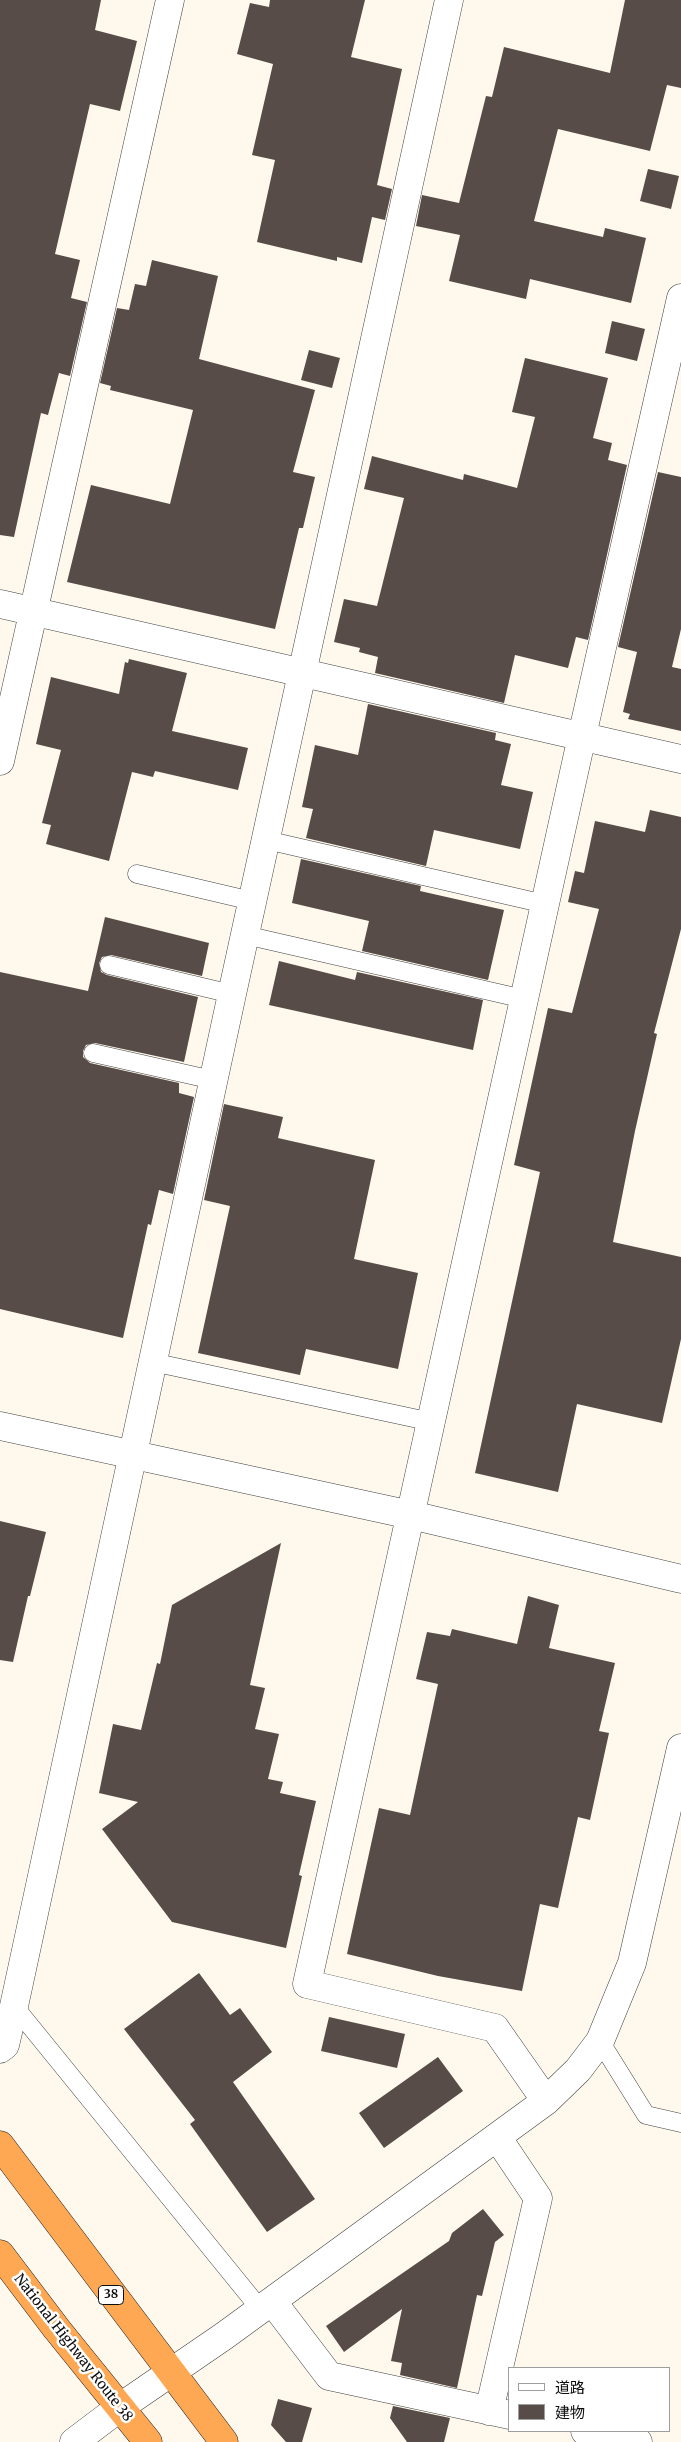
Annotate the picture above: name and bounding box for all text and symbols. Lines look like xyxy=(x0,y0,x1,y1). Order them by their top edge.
street label: National Highway Route 38 xyxy=(10,2271,136,2425)
road number: 38 xyxy=(98,2286,124,2304)
legend xyxy=(508,2367,671,2432)
text: 道路 xyxy=(555,2378,585,2397)
text: 建物 xyxy=(555,2403,585,2422)

